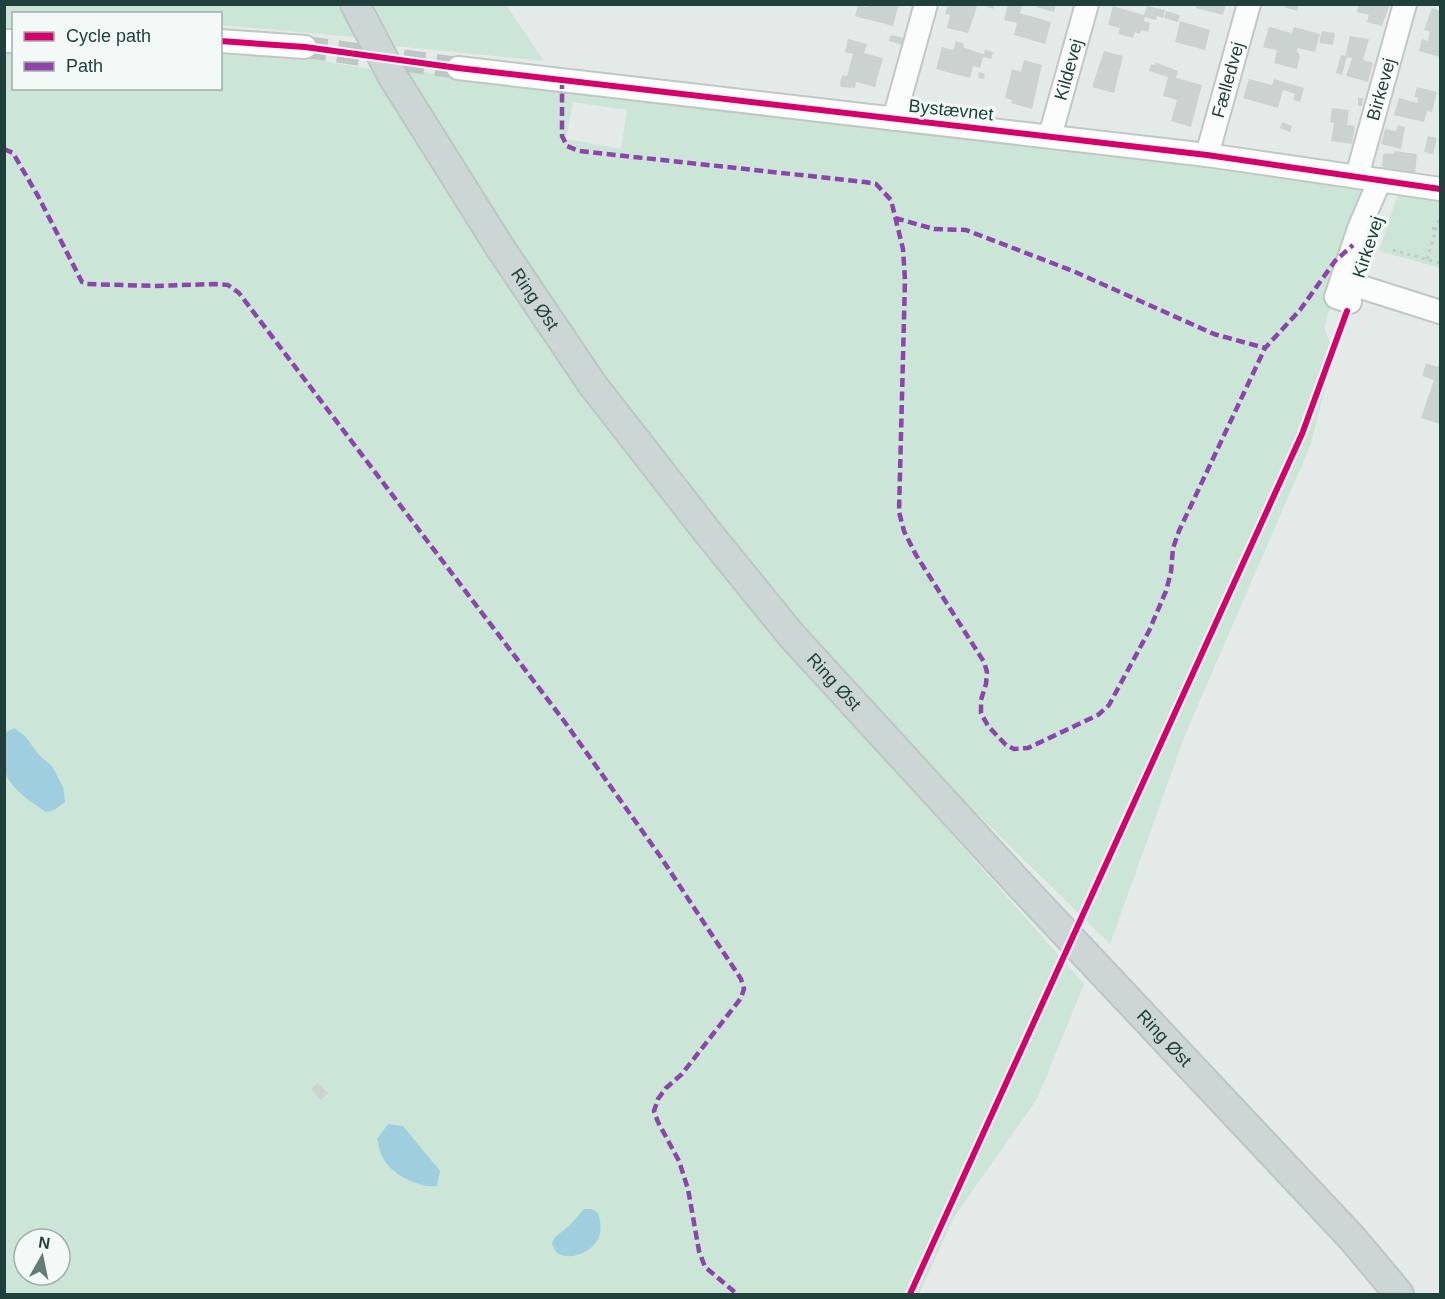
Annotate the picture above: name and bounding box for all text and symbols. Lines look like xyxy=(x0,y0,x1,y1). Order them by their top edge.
legend xyxy=(12,12,222,90)
text: Cycle path xyxy=(66,26,151,46)
street label: Kildevej xyxy=(1050,37,1087,103)
street label: Fælledvej xyxy=(1208,40,1248,120)
text: Path xyxy=(66,56,103,76)
street label: Birkevej xyxy=(1363,56,1399,123)
street label: Bystævnet xyxy=(908,96,994,124)
street label: Kirkevej xyxy=(1349,213,1387,281)
street label: Ring Øst xyxy=(507,265,563,334)
street label: Ring Øst xyxy=(803,649,865,714)
street label: Ring Øst xyxy=(1133,1006,1196,1071)
north arrow xyxy=(12,1227,72,1287)
text: N xyxy=(37,1233,51,1252)

